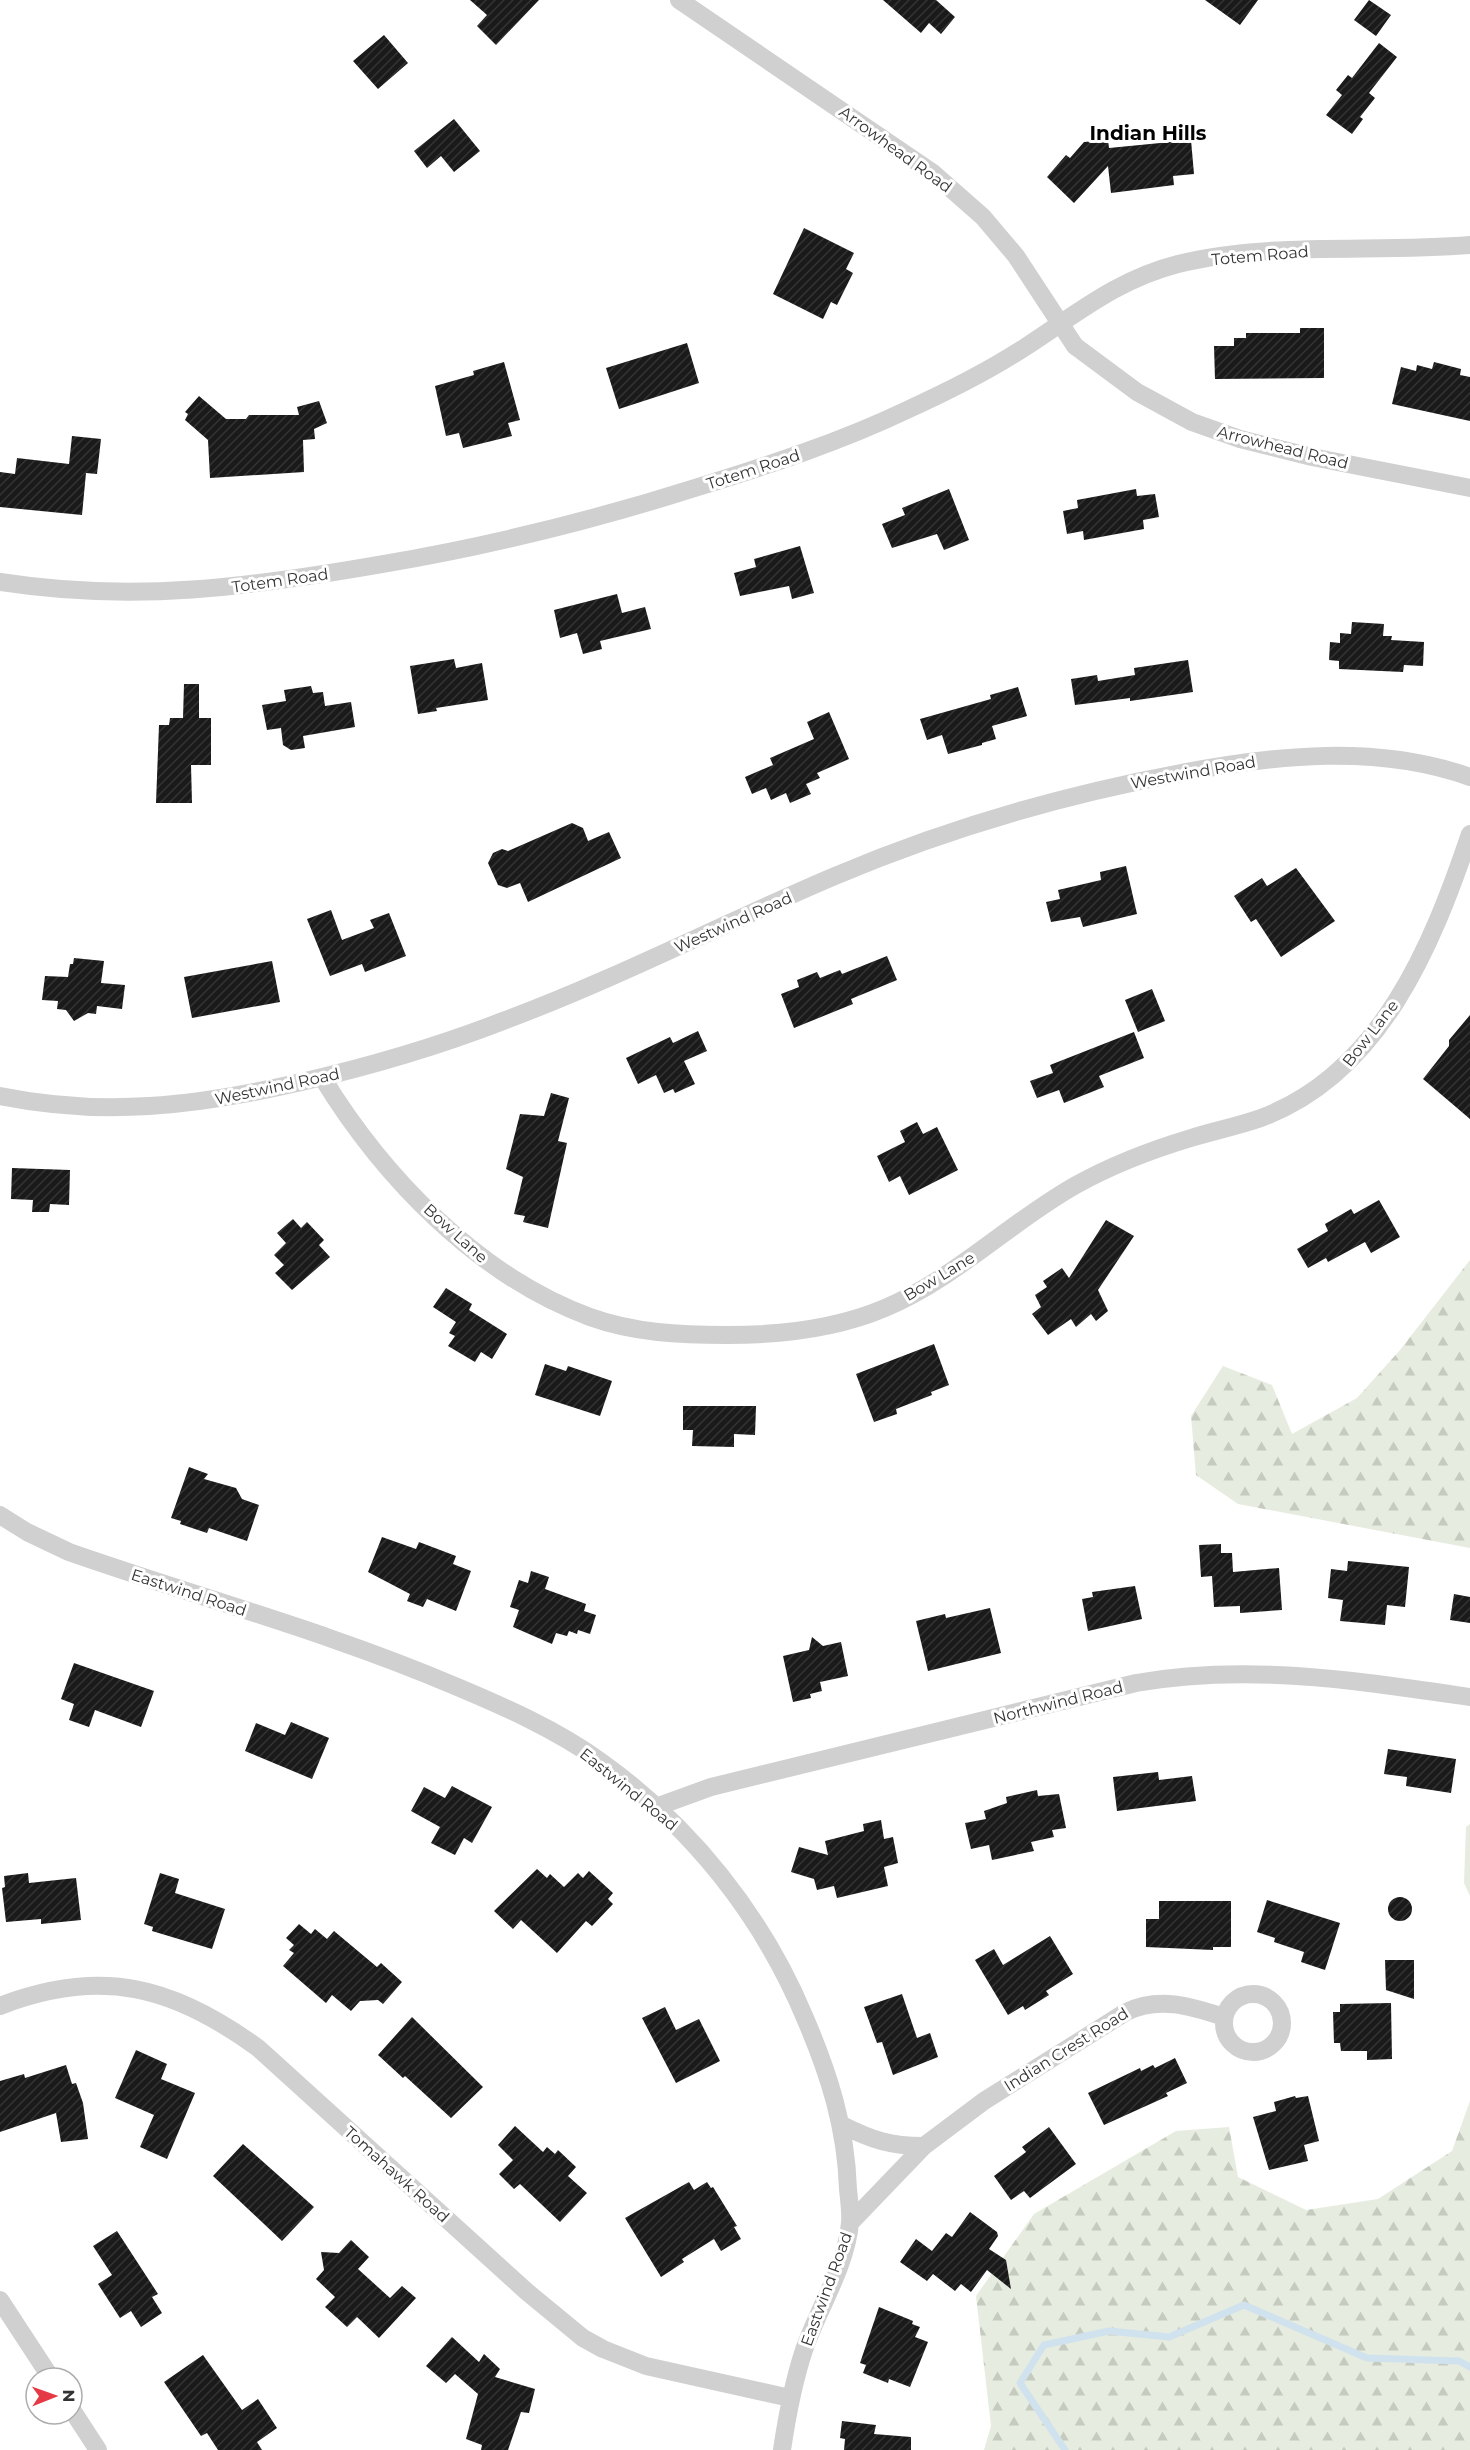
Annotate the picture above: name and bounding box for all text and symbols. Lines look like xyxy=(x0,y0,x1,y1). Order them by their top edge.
street label: Arrowhead Road xyxy=(836,102,956,197)
district label: Indian Hills xyxy=(1090,121,1207,145)
street label: Totem Road xyxy=(1211,242,1309,269)
street label: Arrowhead Road xyxy=(1215,422,1350,473)
street label: Totem Road xyxy=(704,445,802,494)
street label: Totem Road xyxy=(231,564,330,597)
street label: Westwind Road xyxy=(1129,752,1257,793)
street label: Westwind Road xyxy=(671,888,795,957)
street label: Bow Lane xyxy=(1338,996,1402,1070)
street label: Westwind Road xyxy=(213,1064,341,1109)
street label: Bow Lane xyxy=(420,1200,492,1267)
street label: Bow Lane xyxy=(900,1248,978,1305)
street label: Eastwind Road xyxy=(129,1565,249,1620)
street label: Northwind Road xyxy=(991,1677,1125,1728)
street label: Eastwind Road xyxy=(576,1744,681,1835)
street label: Indian Crest Road xyxy=(1001,2004,1132,2095)
street label: Tomahawk Road xyxy=(340,2122,453,2226)
street label: Eastwind Road xyxy=(797,2229,856,2349)
north arrow xyxy=(24,2366,84,2426)
text: N xyxy=(59,2389,78,2402)

